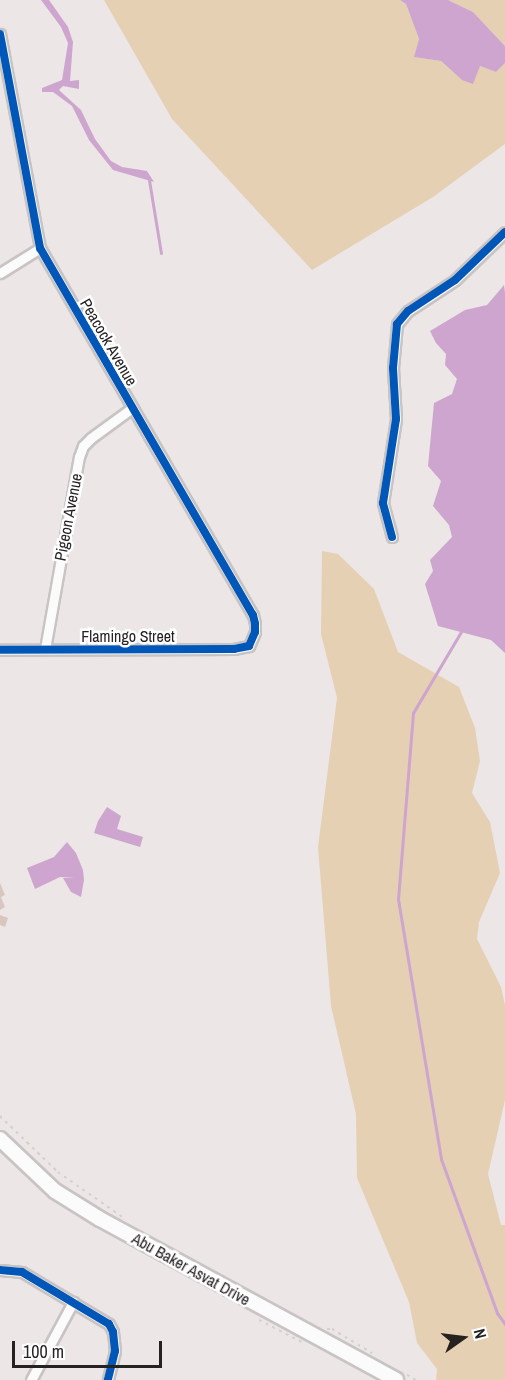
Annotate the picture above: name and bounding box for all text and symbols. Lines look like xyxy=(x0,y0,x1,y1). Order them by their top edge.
street label: Peacock Avenue xyxy=(76,295,142,389)
street label: Pigeon Avenue xyxy=(50,471,86,563)
street label: Flamingo Street xyxy=(81,626,175,646)
street label: Abu Baker Asvat Drive xyxy=(128,1228,254,1310)
north arrow xyxy=(433,1308,493,1368)
text: N xyxy=(469,1326,492,1341)
scale bar xyxy=(15,1329,165,1367)
text: 100 m xyxy=(23,1339,64,1364)

